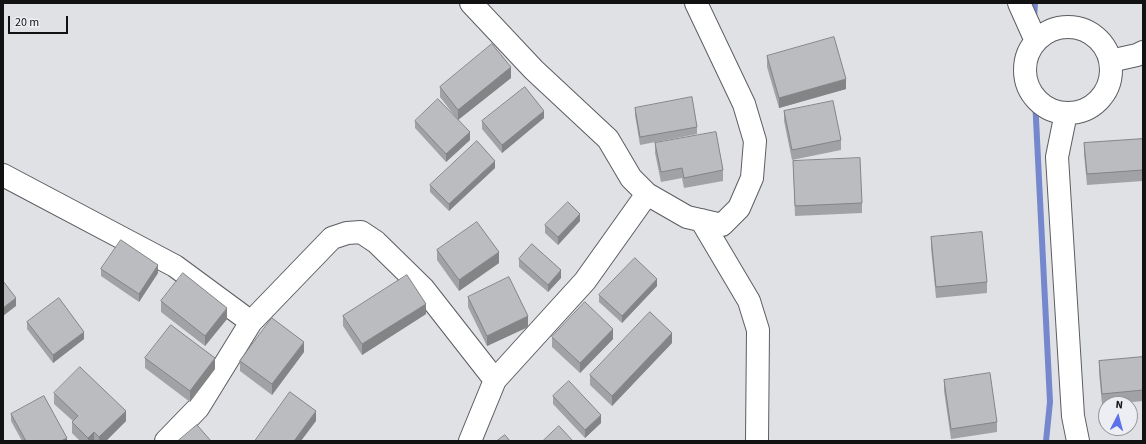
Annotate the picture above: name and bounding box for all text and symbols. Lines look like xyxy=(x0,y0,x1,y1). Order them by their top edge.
scale bar xyxy=(10,8,70,34)
text: 20 m xyxy=(15,14,39,31)
north arrow xyxy=(1098,396,1138,436)
text: N xyxy=(1115,397,1124,412)

